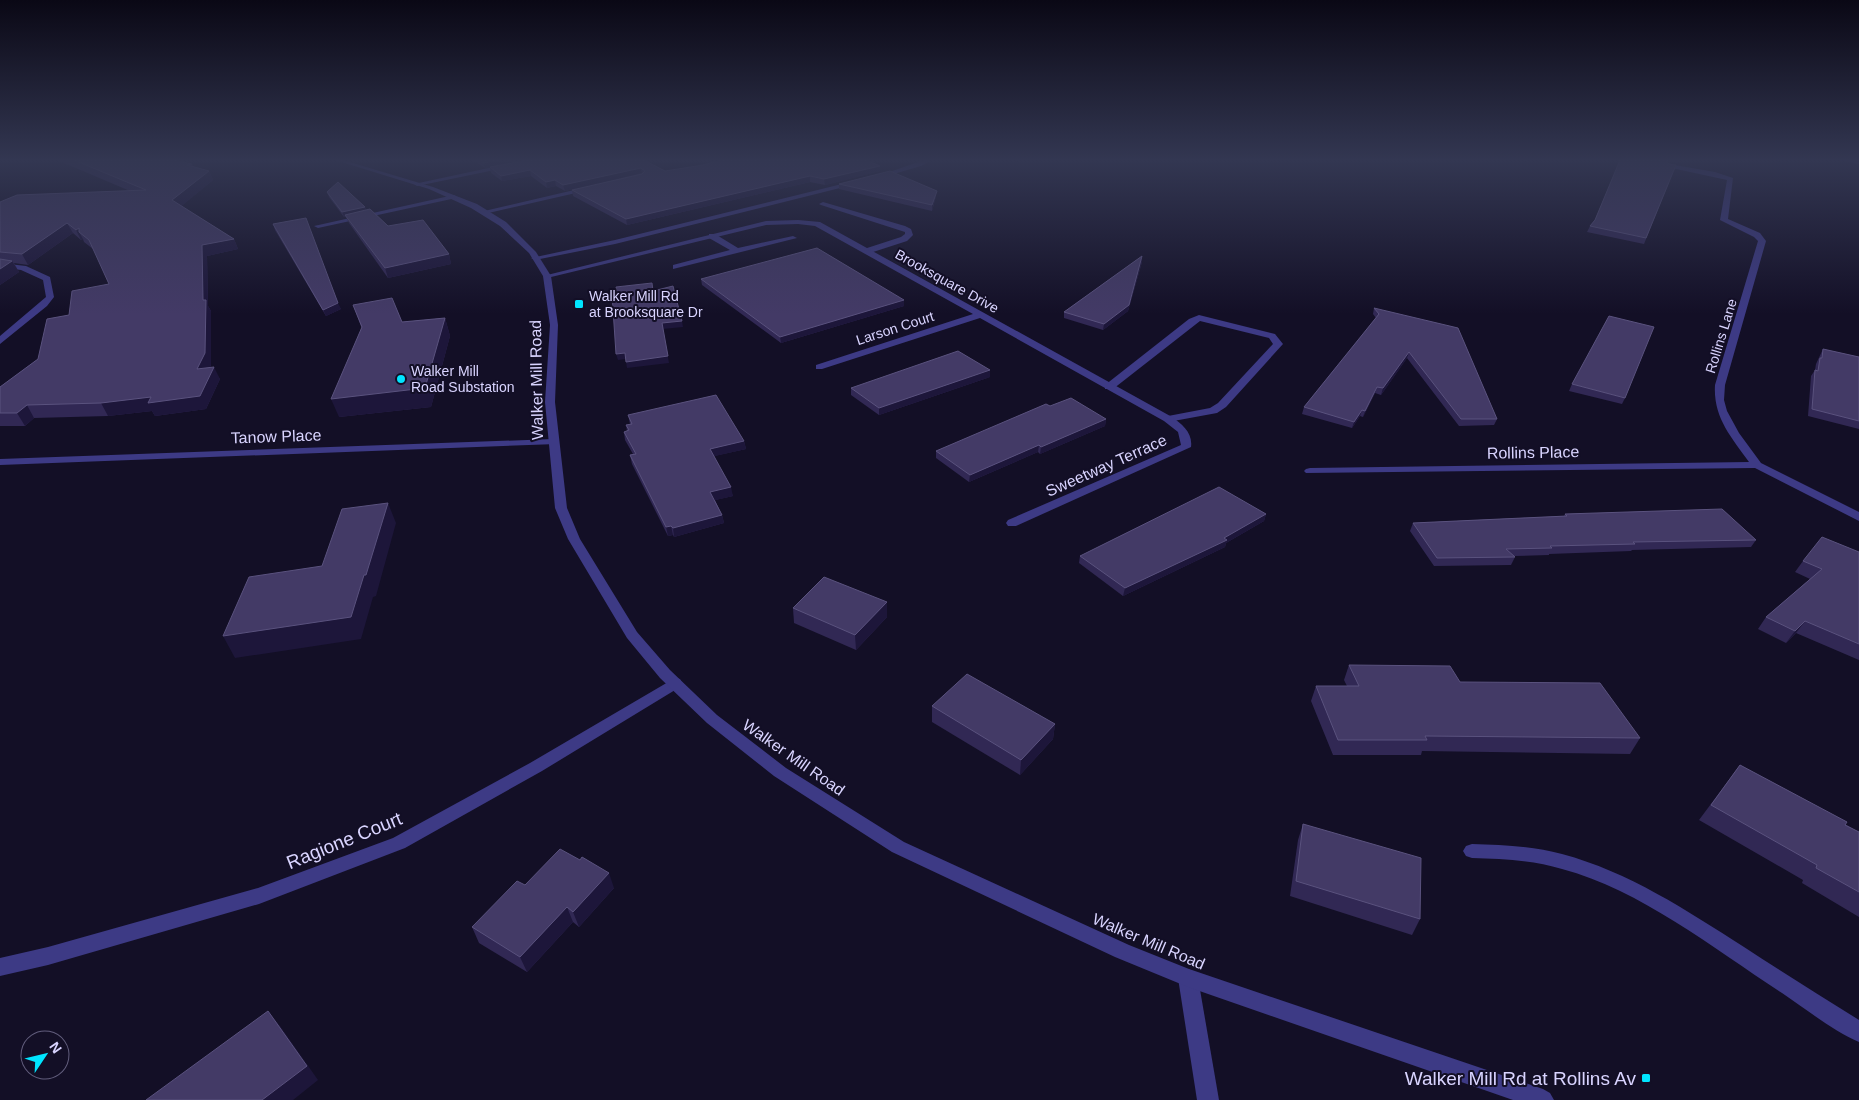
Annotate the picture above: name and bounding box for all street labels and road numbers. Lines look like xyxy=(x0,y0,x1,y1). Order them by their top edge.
street label: Brooksquare Drive xyxy=(892,246,1002,316)
street label: Rollins Lane xyxy=(1702,297,1740,375)
street label: Larson Court xyxy=(854,308,936,348)
street label: Walker Mill Road xyxy=(527,320,546,440)
street label: Tanow Place xyxy=(230,426,322,447)
street label: Sweetway Terrace xyxy=(1043,431,1169,500)
street label: Rollins Place xyxy=(1487,443,1579,462)
street label: Walker Mill Road xyxy=(740,716,848,799)
street label: Ragione Court xyxy=(283,808,406,873)
street label: Walker Mill Road xyxy=(1090,910,1208,973)

